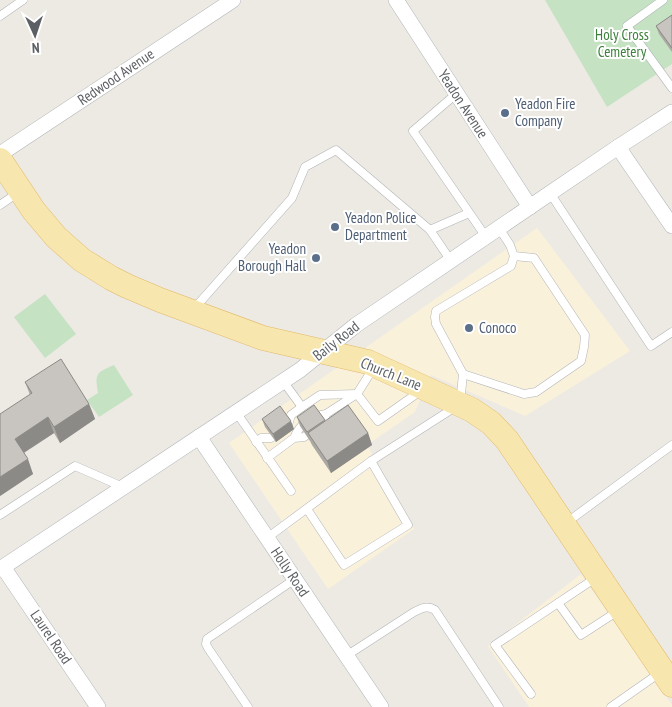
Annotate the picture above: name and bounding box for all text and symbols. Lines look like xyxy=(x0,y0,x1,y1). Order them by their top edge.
north arrow xyxy=(10,10,60,60)
park label: Holy Cross Cemetery xyxy=(595,25,649,61)
text: N xyxy=(31,39,40,57)
street label: Redwood Avenue xyxy=(74,44,158,109)
street label: Yeadon Avenue xyxy=(434,66,493,142)
place label: Yeadon Fire Company xyxy=(515,94,575,130)
marker: Yeadon Fire Company xyxy=(499,107,511,119)
place label: Yeadon Police Department xyxy=(345,208,417,244)
marker: Yeadon Police Department xyxy=(329,221,341,233)
place label: Yeadon Borough Hall xyxy=(238,239,307,275)
marker: Yeadon Borough Hall xyxy=(310,252,322,264)
street label: Baily Road xyxy=(309,317,363,365)
place label: Conoco xyxy=(479,318,517,337)
marker: Conoco xyxy=(463,322,475,334)
street label: Church Lane xyxy=(358,353,424,394)
street label: Holly Road xyxy=(267,543,314,600)
street label: Laurel Road xyxy=(26,606,76,667)

